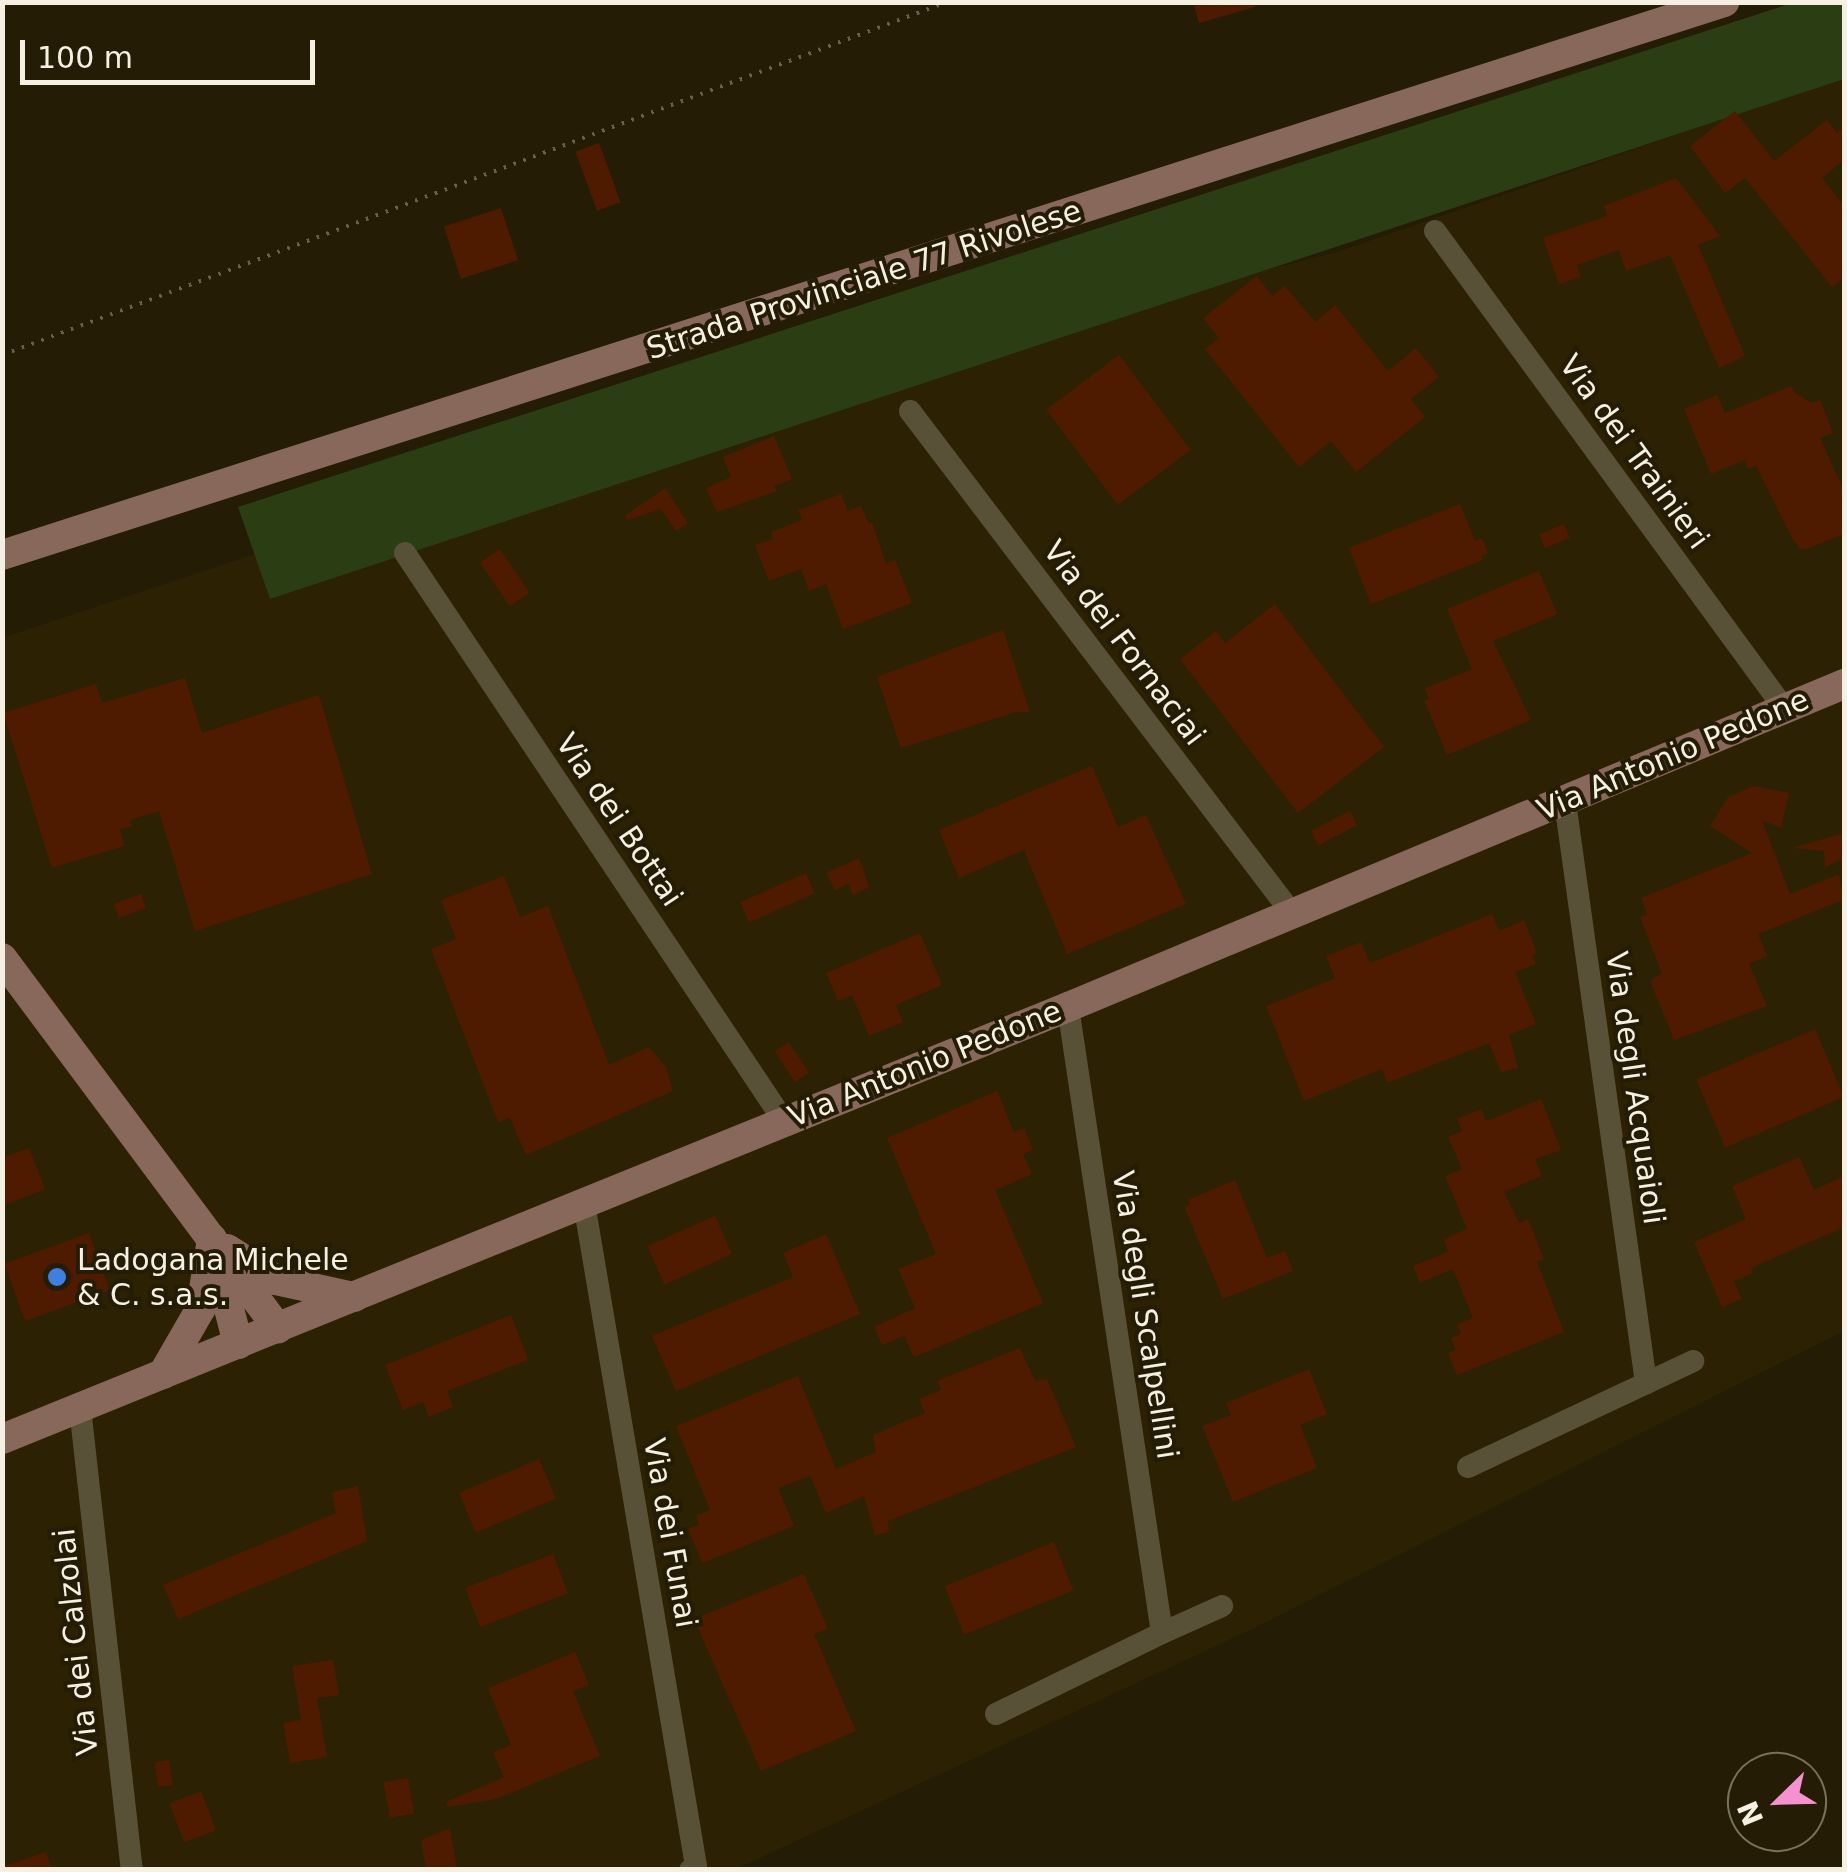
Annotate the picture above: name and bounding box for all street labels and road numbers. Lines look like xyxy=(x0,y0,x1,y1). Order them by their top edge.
street label: Strada Provinciale 77 Rivolese xyxy=(642,193,1086,367)
street label: Via dei Trainieri xyxy=(1552,348,1716,556)
street label: Via dei Fornaciai xyxy=(1035,534,1213,752)
street label: Via Antonio Pedone xyxy=(1532,682,1814,828)
street label: Via dei Bottai xyxy=(548,727,690,913)
street label: Via degli Acquaioli xyxy=(1598,949,1672,1227)
street label: Via Antonio Pedone xyxy=(783,993,1067,1135)
street label: Via degli Scalpellini xyxy=(1104,1168,1186,1462)
street label: Via dei Funai xyxy=(636,1435,704,1631)
street label: Via dei Calzolai xyxy=(46,1527,106,1757)

